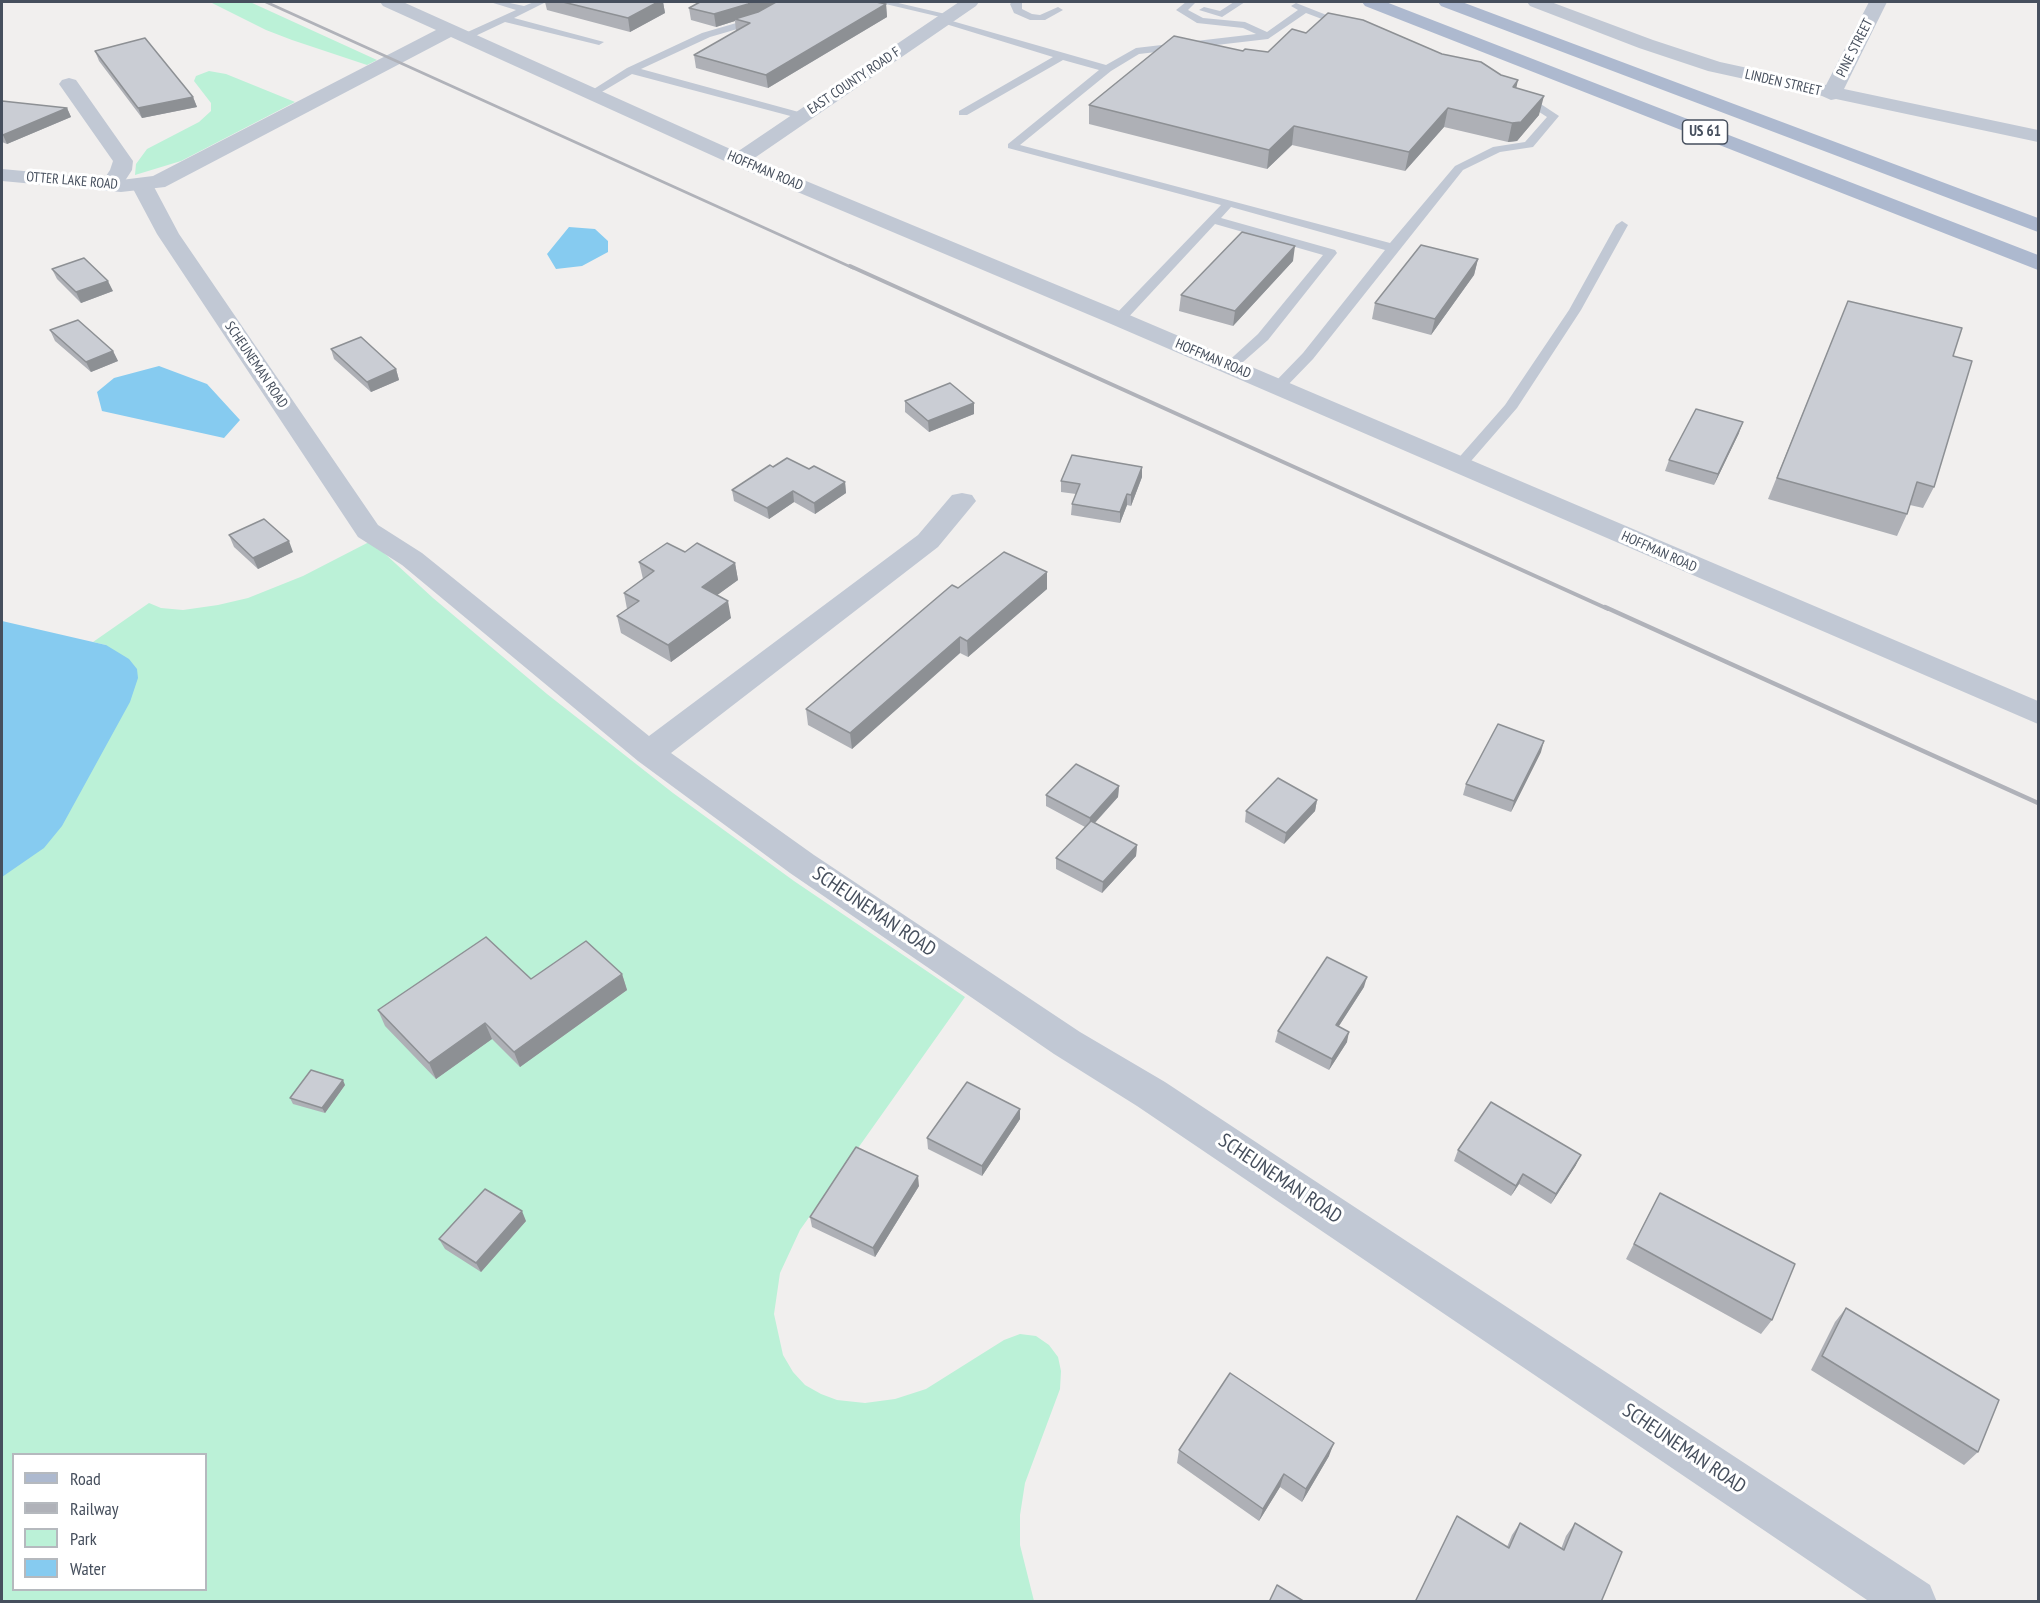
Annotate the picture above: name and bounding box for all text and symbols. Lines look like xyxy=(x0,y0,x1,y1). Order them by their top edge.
street label: PINE STREET xyxy=(1833,16,1877,80)
street label: EAST COUNTY ROAD F xyxy=(804,44,904,118)
street label: LINDEN STREET xyxy=(1743,66,1823,100)
road number: US 61 xyxy=(1682,120,1728,144)
street label: HOFFMAN ROAD xyxy=(725,148,805,194)
street label: OTTER LAKE ROAD xyxy=(26,169,118,193)
street label: SCHEUNEMAN ROAD xyxy=(221,319,291,411)
street label: HOFFMAN ROAD xyxy=(1173,336,1253,382)
street label: HOFFMAN ROAD xyxy=(1619,528,1699,576)
street label: SCHEUNEMAN ROAD xyxy=(808,862,940,962)
street label: SCHEUNEMAN ROAD xyxy=(1214,1129,1346,1229)
street label: SCHEUNEMAN ROAD xyxy=(1618,1399,1750,1499)
legend xyxy=(12,1453,207,1591)
text: Road xyxy=(70,1467,101,1490)
text: Railway xyxy=(70,1497,119,1520)
text: Park xyxy=(70,1527,97,1550)
text: Water xyxy=(70,1557,106,1580)

